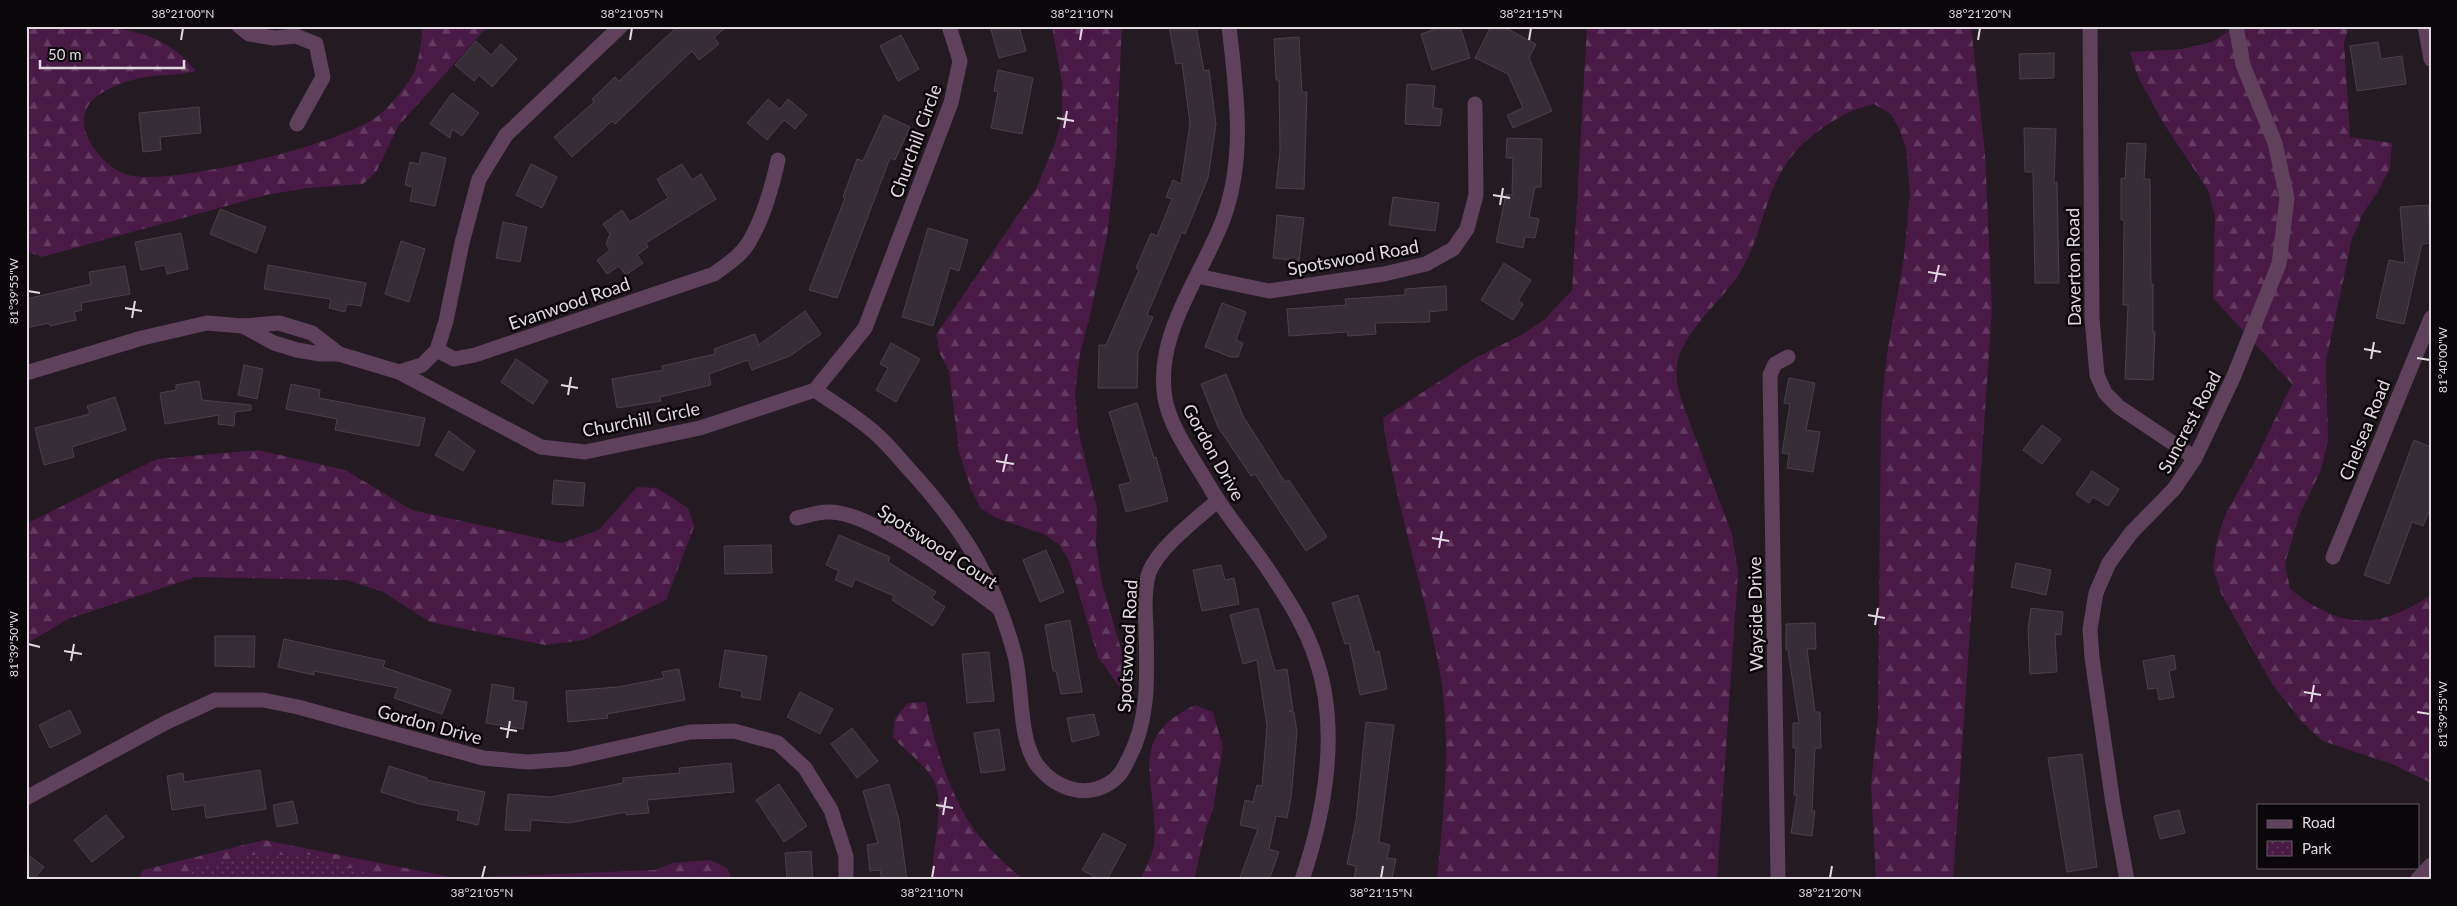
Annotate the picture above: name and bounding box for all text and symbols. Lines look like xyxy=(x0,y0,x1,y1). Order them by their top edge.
text: 38°21'00"N xyxy=(152,6,214,21)
text: 38°21'05"N xyxy=(601,6,663,21)
text: 38°21'10"N xyxy=(1051,6,1113,21)
text: 38°21'15"N xyxy=(1500,6,1562,21)
text: 38°21'20"N xyxy=(1949,6,2011,21)
scale bar xyxy=(40,38,184,70)
text: 50 m xyxy=(48,45,82,63)
street label: Churchill Circle xyxy=(884,81,946,201)
street label: Daverton Road xyxy=(2061,208,2085,326)
street label: Spotswood Road xyxy=(1286,235,1420,279)
text: 81°39'55"W xyxy=(6,257,21,324)
street label: Evanwood Road xyxy=(505,272,633,334)
text: 81°40'00"W xyxy=(2435,326,2450,393)
street label: Suncrest Road xyxy=(2153,367,2225,477)
street label: Chelsea Road xyxy=(2334,376,2394,484)
street label: Churchill Circle xyxy=(580,397,702,441)
street label: Gordon Drive xyxy=(1178,400,1250,504)
street label: Spotswood Court xyxy=(874,499,1002,593)
street label: Wayside Drive xyxy=(1743,556,1767,672)
street label: Spotswood Road xyxy=(1113,579,1141,713)
text: 81°39'50"W xyxy=(6,610,21,677)
text: 81°39'55"W xyxy=(2435,680,2450,747)
street label: Gordon Drive xyxy=(375,699,485,749)
legend xyxy=(2257,804,2420,868)
text: Road xyxy=(2302,813,2335,831)
text: Park xyxy=(2302,839,2332,857)
text: 38°21'05"N xyxy=(451,885,513,900)
text: 38°21'10"N xyxy=(901,885,963,900)
text: 38°21'15"N xyxy=(1350,885,1412,900)
text: 38°21'20"N xyxy=(1799,885,1861,900)

